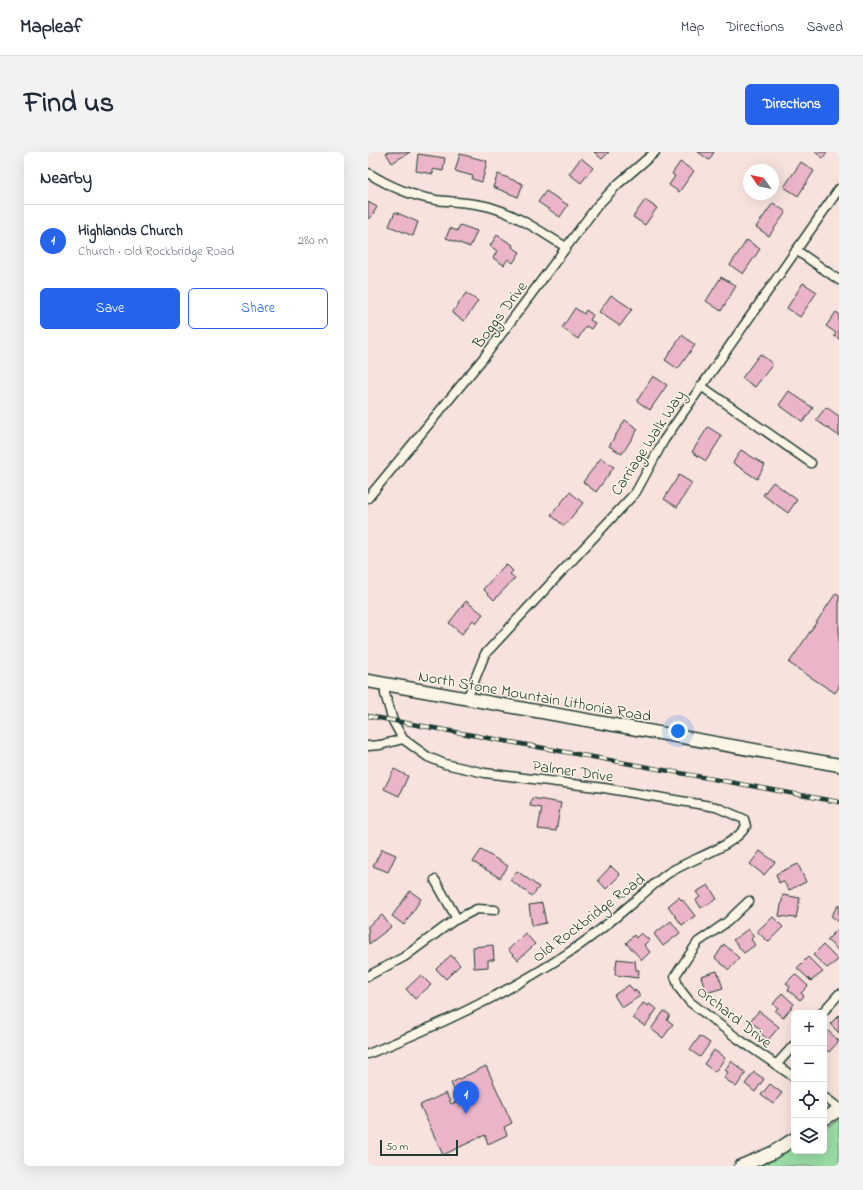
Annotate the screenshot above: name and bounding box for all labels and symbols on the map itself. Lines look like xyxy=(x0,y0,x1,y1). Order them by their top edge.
north arrow xyxy=(743,164,779,200)
street label: Boggs Drive xyxy=(467,276,534,355)
street label: Carriage Walk Way xyxy=(605,385,692,501)
street label: North Stone Mountain Lithonia Road xyxy=(416,665,653,729)
your location xyxy=(668,721,688,741)
street label: Palmer Drive xyxy=(531,754,616,790)
street label: Old Rockbridge Road xyxy=(528,868,651,969)
street label: Orchard Drive xyxy=(691,980,777,1055)
pin: 1 xyxy=(453,1081,479,1114)
scale bar xyxy=(380,1138,458,1157)

